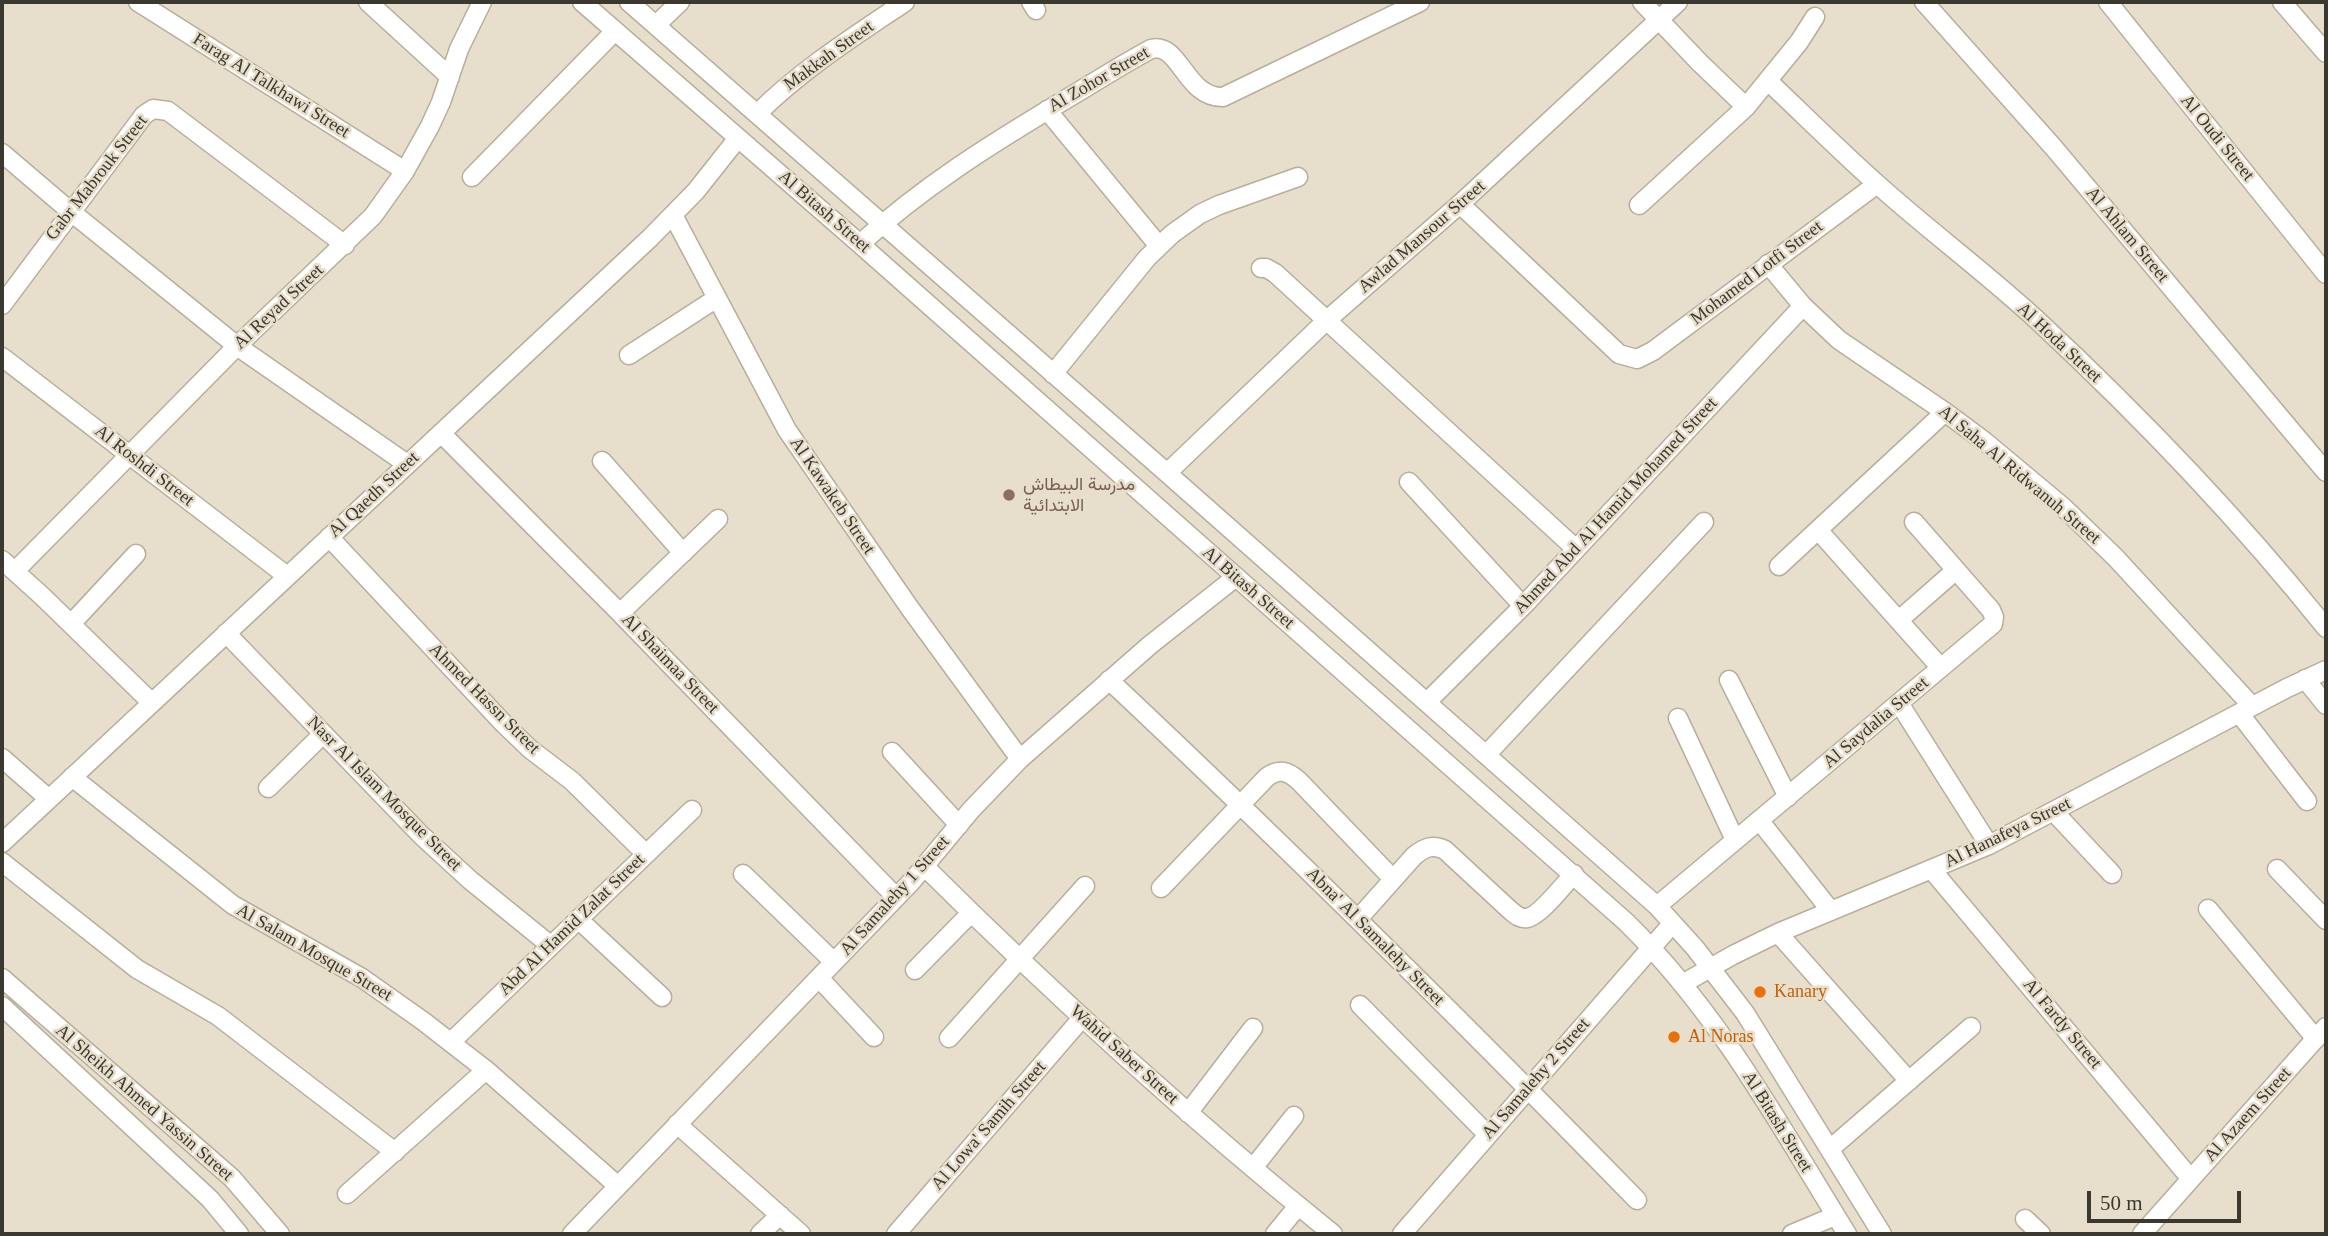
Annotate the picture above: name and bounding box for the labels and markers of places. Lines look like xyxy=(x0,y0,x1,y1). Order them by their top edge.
place label: مدرسة البيطاش الابتدائية xyxy=(1023,474,1135,516)
marker: مدرسة البيطاش الابتدائية xyxy=(1001,487,1017,503)
place label: Kanary xyxy=(1774,981,1827,1003)
marker: Kanary xyxy=(1752,984,1768,1000)
place label: Al Noras xyxy=(1688,1026,1753,1048)
marker: Al Noras xyxy=(1666,1029,1682,1045)

